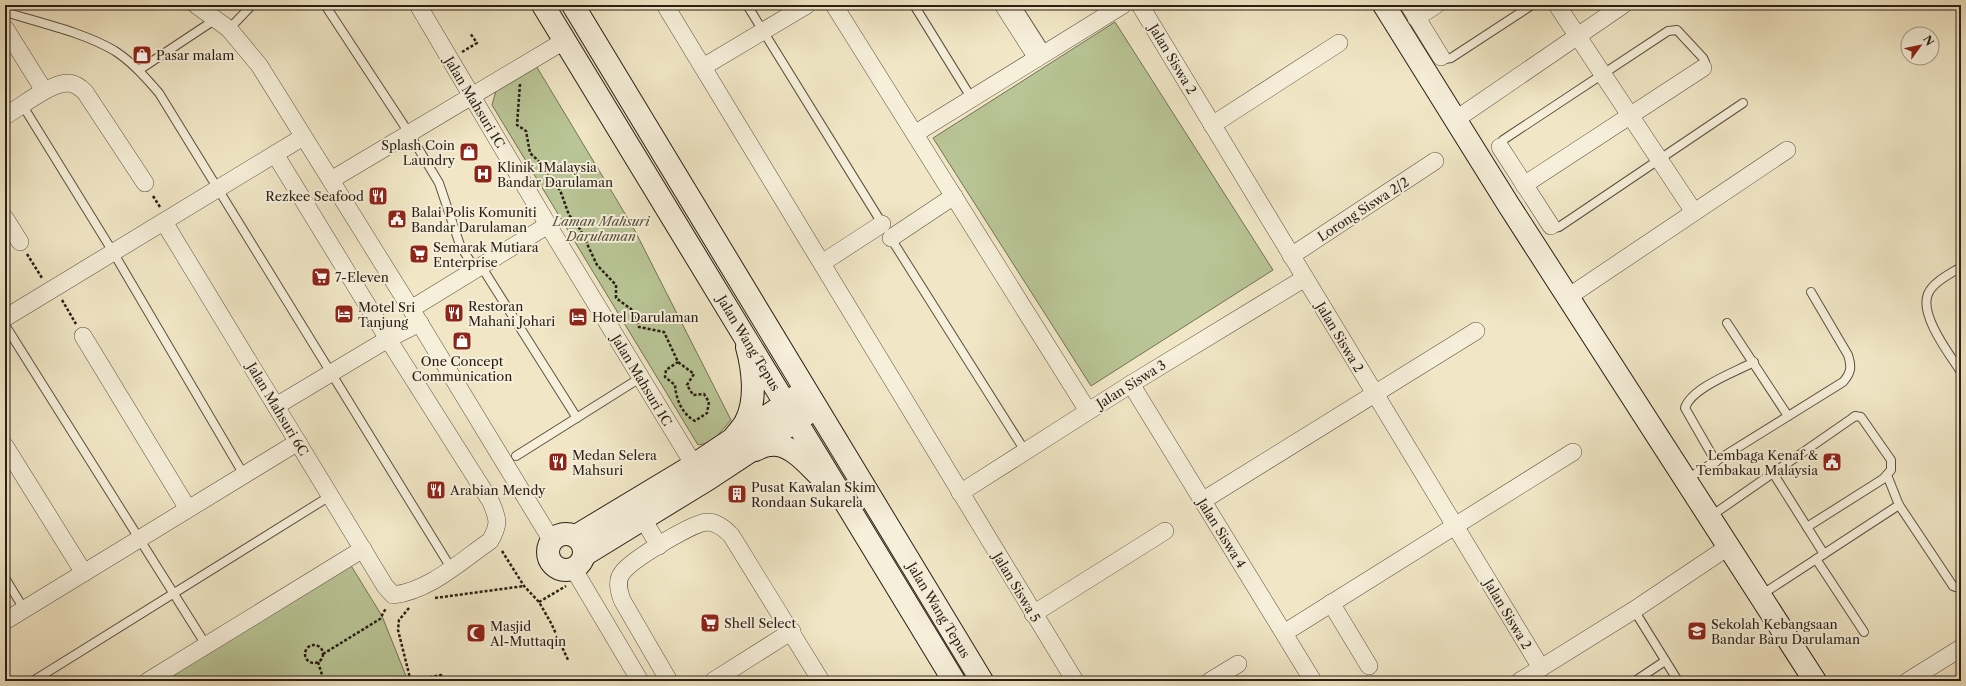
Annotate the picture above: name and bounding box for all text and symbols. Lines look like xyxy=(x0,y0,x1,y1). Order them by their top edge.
street label: Jalan Siswa 2 xyxy=(1145,19,1200,97)
north arrow xyxy=(1900,26,1940,66)
text: N xyxy=(1920,33,1937,49)
shop icon: Pasar malam xyxy=(131,44,153,66)
place label: Pasar malam xyxy=(156,47,234,63)
street label: Jalan Mahsuri 1C xyxy=(440,52,509,151)
place label: Splash Coin Laundry xyxy=(381,137,456,168)
shop icon: Splash Coin Laundry xyxy=(458,141,480,163)
place label: Klinik 1Malaysia Bandar Darulaman xyxy=(497,159,613,190)
hospital icon: Klinik 1Malaysia Bandar Darulaman xyxy=(472,163,494,185)
street label: Lorong Siswa 2/2 xyxy=(1314,173,1412,245)
restaurant icon: Rezkee Seafood xyxy=(367,185,389,207)
place label: Rezkee Seafood xyxy=(265,188,364,204)
place label: Balai Polis Komuniti Bandar Darulaman xyxy=(411,204,537,235)
public building icon: Balai Polis Komuniti Bandar Darulaman xyxy=(386,208,408,230)
park label: Laman Mahsuri Darulaman xyxy=(552,213,650,244)
place label: Semarak Mutiara Enterprise xyxy=(433,239,539,270)
supermarket icon: Semarak Mutiara Enterprise xyxy=(408,243,430,265)
supermarket icon: 7-Eleven xyxy=(310,266,332,288)
place label: 7-Eleven xyxy=(335,269,389,285)
street label: Jalan Wang Tepus xyxy=(713,291,784,394)
street label: Jalan Siswa 2 xyxy=(1312,297,1367,375)
place label: Restoran Mahani Johari xyxy=(468,298,555,329)
place label: Motel Sri Tanjung xyxy=(358,299,415,330)
restaurant icon: Restoran Mahani Johari xyxy=(443,302,465,324)
hotel icon: Motel Sri Tanjung xyxy=(333,303,355,325)
hotel icon: Hotel Darulaman xyxy=(567,306,589,328)
place label: Hotel Darulaman xyxy=(592,309,699,325)
shop icon: One Concept Communication xyxy=(451,330,473,352)
street label: Jalan Mahsuri 1C xyxy=(607,330,676,429)
place label: One Concept Communication xyxy=(412,353,512,384)
street label: Jalan Siswa 3 xyxy=(1092,356,1169,413)
street label: Jalan Mahsuri 6C xyxy=(243,358,312,458)
place label: Medan Selera Mahsuri xyxy=(572,447,657,478)
place label: Lembaga Kenaf & Tembakau Malaysia xyxy=(1696,447,1819,478)
restaurant icon: Medan Selera Mahsuri xyxy=(547,451,569,473)
public building icon: Lembaga Kenaf & Tembakau Malaysia xyxy=(1821,451,1843,473)
restaurant icon: Arabian Mendy xyxy=(425,479,447,501)
place label: Pusat Kawalan Skim Rondaan Sukarela xyxy=(751,479,876,510)
place label: Arabian Mendy xyxy=(449,482,546,498)
building icon: Pusat Kawalan Skim Rondaan Sukarela xyxy=(726,483,748,505)
street label: Jalan Siswa 4 xyxy=(1193,494,1250,571)
street label: Jalan Siswa 5 xyxy=(989,548,1044,625)
street label: Jalan Wang Tepus xyxy=(903,558,974,661)
street label: Jalan Siswa 2 xyxy=(1480,574,1535,652)
supermarket icon: Shell Select xyxy=(699,612,721,634)
place label: Shell Select xyxy=(724,615,796,631)
place label: Sekolah Kebangsaan Bandar Baru Darulaman xyxy=(1711,616,1860,647)
place label: Masjid Al-Muttaqin xyxy=(489,618,566,649)
school or university icon: Sekolah Kebangsaan Bandar Baru Darulaman xyxy=(1686,620,1708,642)
mosque icon: Masjid Al-Muttaqin xyxy=(465,622,487,644)

